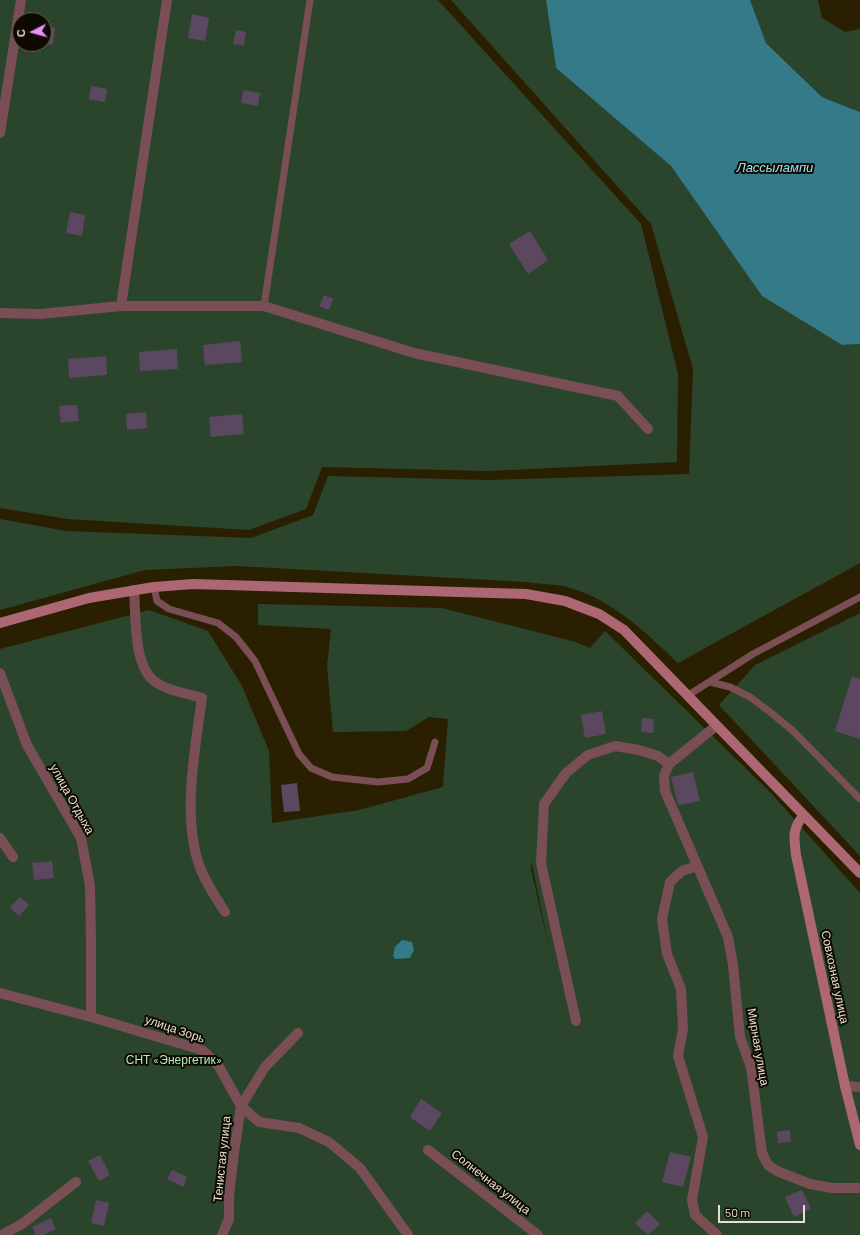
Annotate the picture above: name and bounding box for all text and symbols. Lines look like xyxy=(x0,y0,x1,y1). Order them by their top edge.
north arrow xyxy=(12,12,52,52)
text: С xyxy=(14,29,27,38)
water label: Лассылампи xyxy=(737,160,813,176)
street label: улица Отдыха xyxy=(47,761,97,837)
street label: Совхозная улица xyxy=(818,929,852,1025)
street label: Мирная улица xyxy=(744,1007,772,1087)
street label: улица Зорь xyxy=(143,1012,207,1046)
park label: СНТ «Энергетик» xyxy=(126,1053,222,1067)
street label: Тенистая улица xyxy=(210,1115,234,1203)
street label: Солнечная улица xyxy=(449,1147,533,1217)
scale bar xyxy=(720,1197,807,1223)
text: 50 m xyxy=(725,1205,750,1219)

